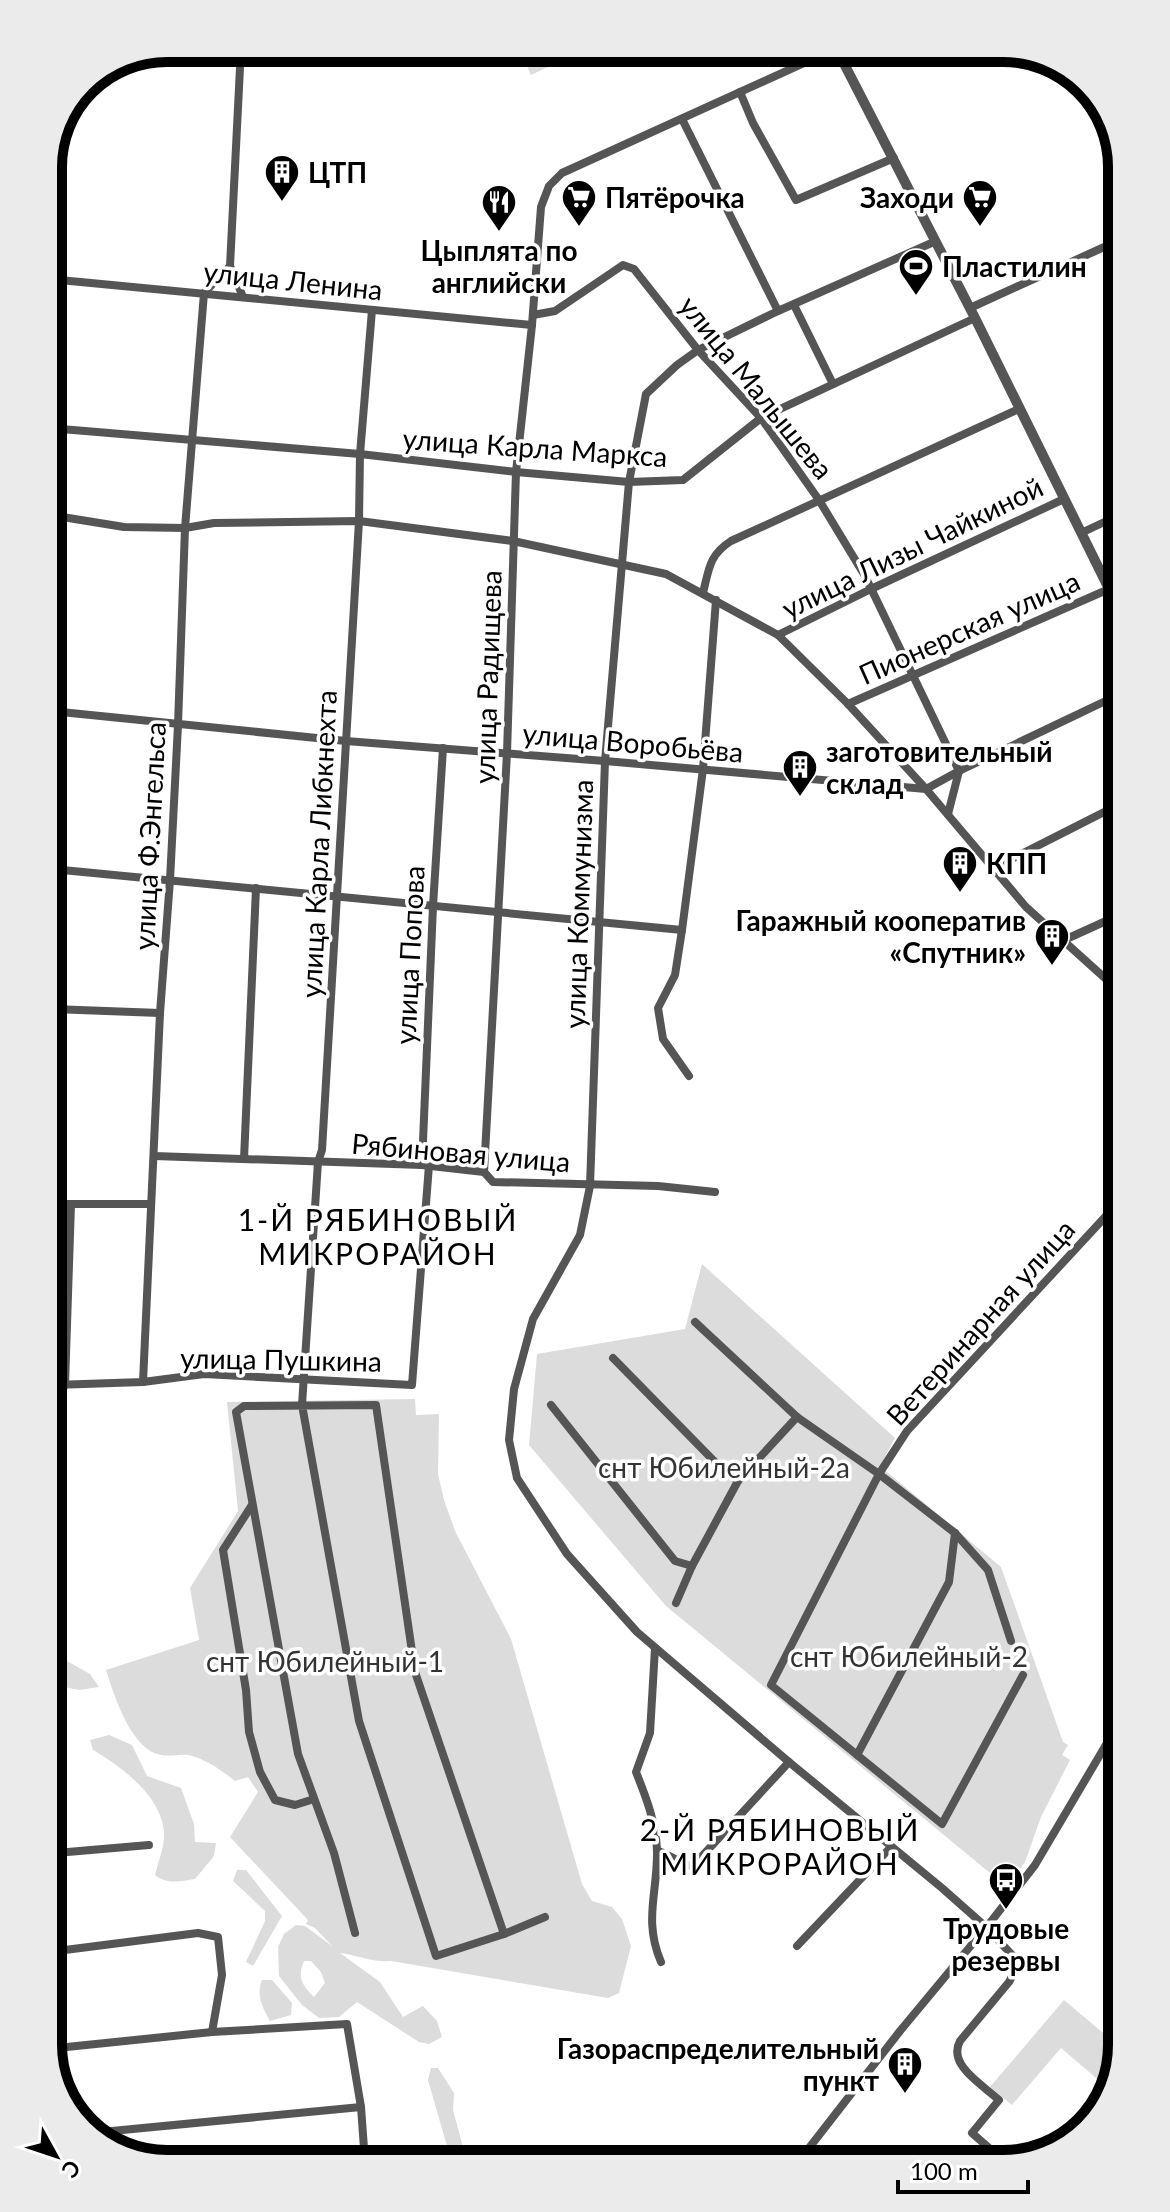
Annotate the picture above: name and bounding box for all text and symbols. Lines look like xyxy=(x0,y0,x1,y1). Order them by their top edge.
building icon: ЦТП xyxy=(263,153,301,203)
place label: ЦТП xyxy=(308,155,367,189)
supermarket icon: Пятёрочка xyxy=(560,178,598,228)
supermarket icon: Заходи xyxy=(961,178,999,228)
place label: Пятёрочка xyxy=(605,180,745,214)
place label: Заходи xyxy=(860,180,954,214)
restaurant icon: Цыплята по английски xyxy=(480,183,518,233)
place label: Цыплята по английски xyxy=(421,233,578,299)
sports icon: Пластилин xyxy=(897,247,935,297)
place label: Пластилин xyxy=(942,249,1087,283)
street label: улица Ленина xyxy=(202,254,384,306)
street label: улица Малышева xyxy=(673,289,841,485)
street label: улица Карла Маркса xyxy=(402,421,668,473)
street label: улица Лизы Чайкиной xyxy=(776,469,1048,625)
street label: Пионерская улица xyxy=(853,563,1085,691)
street label: улица Радищева xyxy=(466,570,508,784)
street label: улица Карла Либкнехта xyxy=(293,689,343,999)
street label: улица Воробьёва xyxy=(521,715,745,769)
street label: улица Ф.Энгельса xyxy=(126,721,172,951)
place label: заготовительный склад xyxy=(826,734,1053,800)
building icon: заготовительный склад xyxy=(781,748,819,798)
street label: улица Коммунизма xyxy=(557,779,599,1029)
building icon: КПП xyxy=(941,844,979,894)
place label: КПП xyxy=(986,846,1047,880)
street label: улица Попова xyxy=(387,865,431,1045)
place label: Гаражный кооператив «Спутник» xyxy=(736,903,1026,969)
building icon: Гаражный кооператив «Спутник» xyxy=(1033,917,1071,967)
street label: Рябиновая улица xyxy=(350,1126,572,1178)
district label: 1-Й РЯБИНОВЫЙ МИКРОРАЙОН xyxy=(238,1201,518,1271)
street label: Ветеринарная улица xyxy=(879,1212,1081,1432)
street label: улица Пушкина xyxy=(180,1340,382,1378)
park label: снт Юбилейный-2а xyxy=(598,1450,850,1484)
park label: снт Юбилейный-2 xyxy=(790,1639,1028,1673)
park label: снт Юбилейный-1 xyxy=(206,1644,444,1678)
district label: 2-Й РЯБИНОВЫЙ МИКРОРАЙОН xyxy=(640,1811,920,1881)
bus stop icon: Трудовые резервы xyxy=(987,1861,1025,1911)
place label: Трудовые резервы xyxy=(943,1911,1069,1977)
place label: Газораспределительный пункт xyxy=(557,2031,880,2097)
building icon: Газораспределительный пункт xyxy=(886,2045,924,2095)
north arrow xyxy=(16,2116,96,2196)
scale bar xyxy=(898,2144,1028,2194)
text: С xyxy=(56,2155,87,2184)
text: 100 m xyxy=(910,2156,978,2185)

